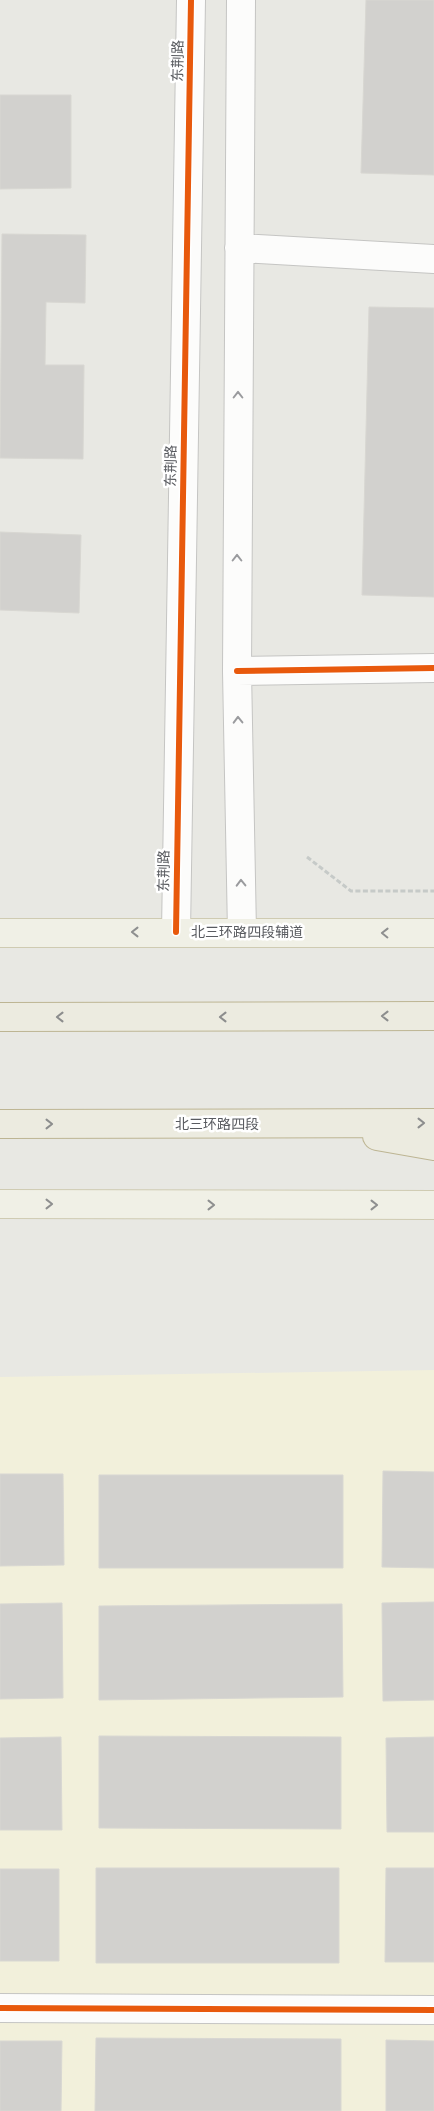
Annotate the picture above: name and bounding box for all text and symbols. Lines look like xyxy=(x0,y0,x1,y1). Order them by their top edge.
street label: 东荆路 xyxy=(169,40,187,82)
one-way arrow xyxy=(233,391,243,399)
street label: 东荆路 xyxy=(162,445,180,487)
one-way arrow xyxy=(232,554,243,562)
one-way arrow xyxy=(233,716,243,724)
street label: 东荆路 xyxy=(155,850,173,892)
one-way arrow xyxy=(235,879,246,887)
street label: 北三环路四段辅道 xyxy=(191,924,303,941)
one-way arrow xyxy=(131,927,139,937)
one-way arrow xyxy=(381,928,389,938)
one-way arrow xyxy=(381,1011,389,1021)
one-way arrow xyxy=(56,1012,64,1022)
one-way arrow xyxy=(219,1012,226,1022)
street label: 北三环路四段 xyxy=(175,1116,259,1133)
one-way arrow xyxy=(418,1118,425,1128)
one-way arrow xyxy=(45,1119,53,1129)
one-way arrow xyxy=(45,1199,53,1209)
one-way arrow xyxy=(208,1200,215,1210)
one-way arrow xyxy=(370,1200,378,1210)

